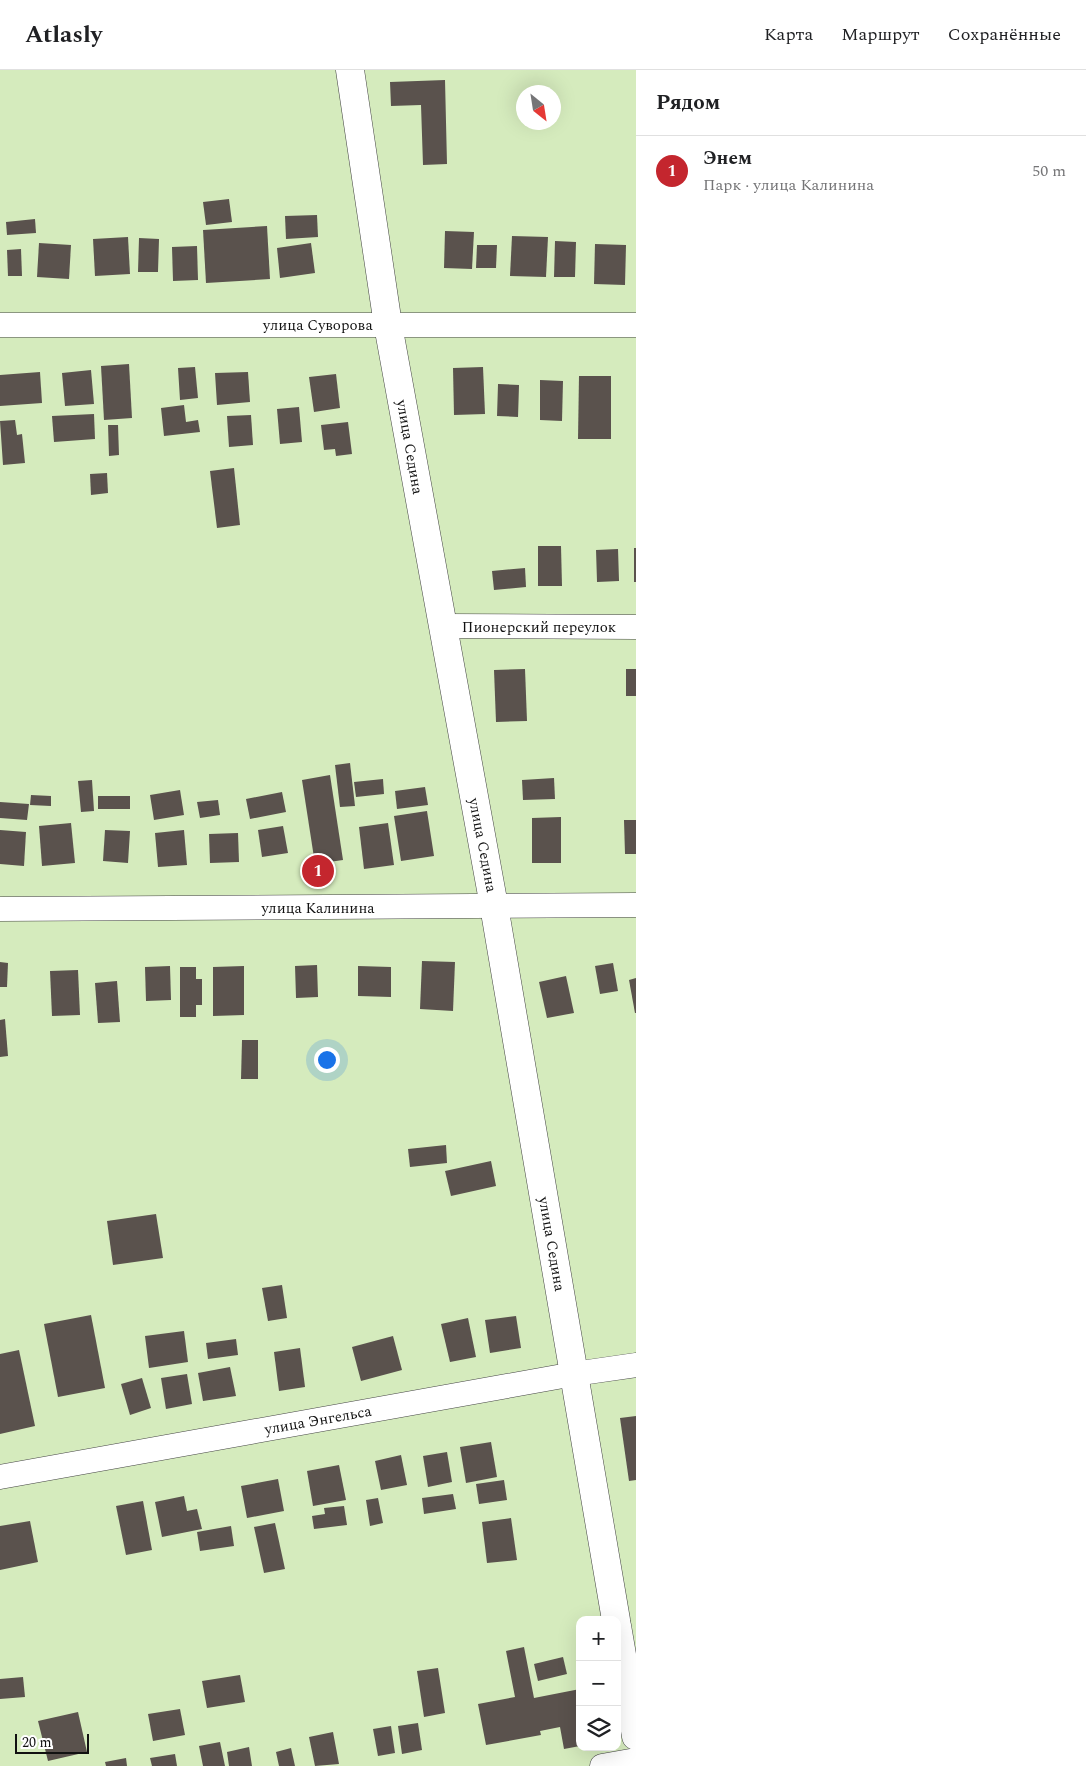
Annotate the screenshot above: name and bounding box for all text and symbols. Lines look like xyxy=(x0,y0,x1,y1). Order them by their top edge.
text: Atlasly xyxy=(25,17,102,53)
text: Карта xyxy=(764,21,813,48)
text: Маршрут xyxy=(841,21,920,48)
text: Сохранённые xyxy=(948,21,1061,48)
north arrow xyxy=(516,85,561,130)
text: Рядом xyxy=(656,87,720,119)
text: Энем xyxy=(703,144,752,173)
text: 1 xyxy=(668,159,676,183)
text: 50 m xyxy=(1032,159,1066,183)
text: Парк · улица Калинина xyxy=(703,173,874,197)
street label: улица Суворова xyxy=(262,314,374,337)
street label: улица Седина xyxy=(390,397,429,497)
street label: Пионерский переулок xyxy=(462,616,616,639)
street label: улица Седина xyxy=(462,795,503,895)
pin: 1 xyxy=(302,852,334,890)
street label: улица Калинина xyxy=(260,897,375,920)
your location xyxy=(314,1047,340,1073)
street label: улица Седина xyxy=(532,1194,571,1294)
street label: улица Энгельса xyxy=(262,1400,374,1441)
map controls xyxy=(576,1616,621,1751)
button: + xyxy=(576,1616,621,1661)
button: − xyxy=(576,1661,621,1706)
button: layers xyxy=(576,1706,621,1751)
scale bar xyxy=(15,1731,89,1754)
text: 20 m xyxy=(22,1732,52,1753)

